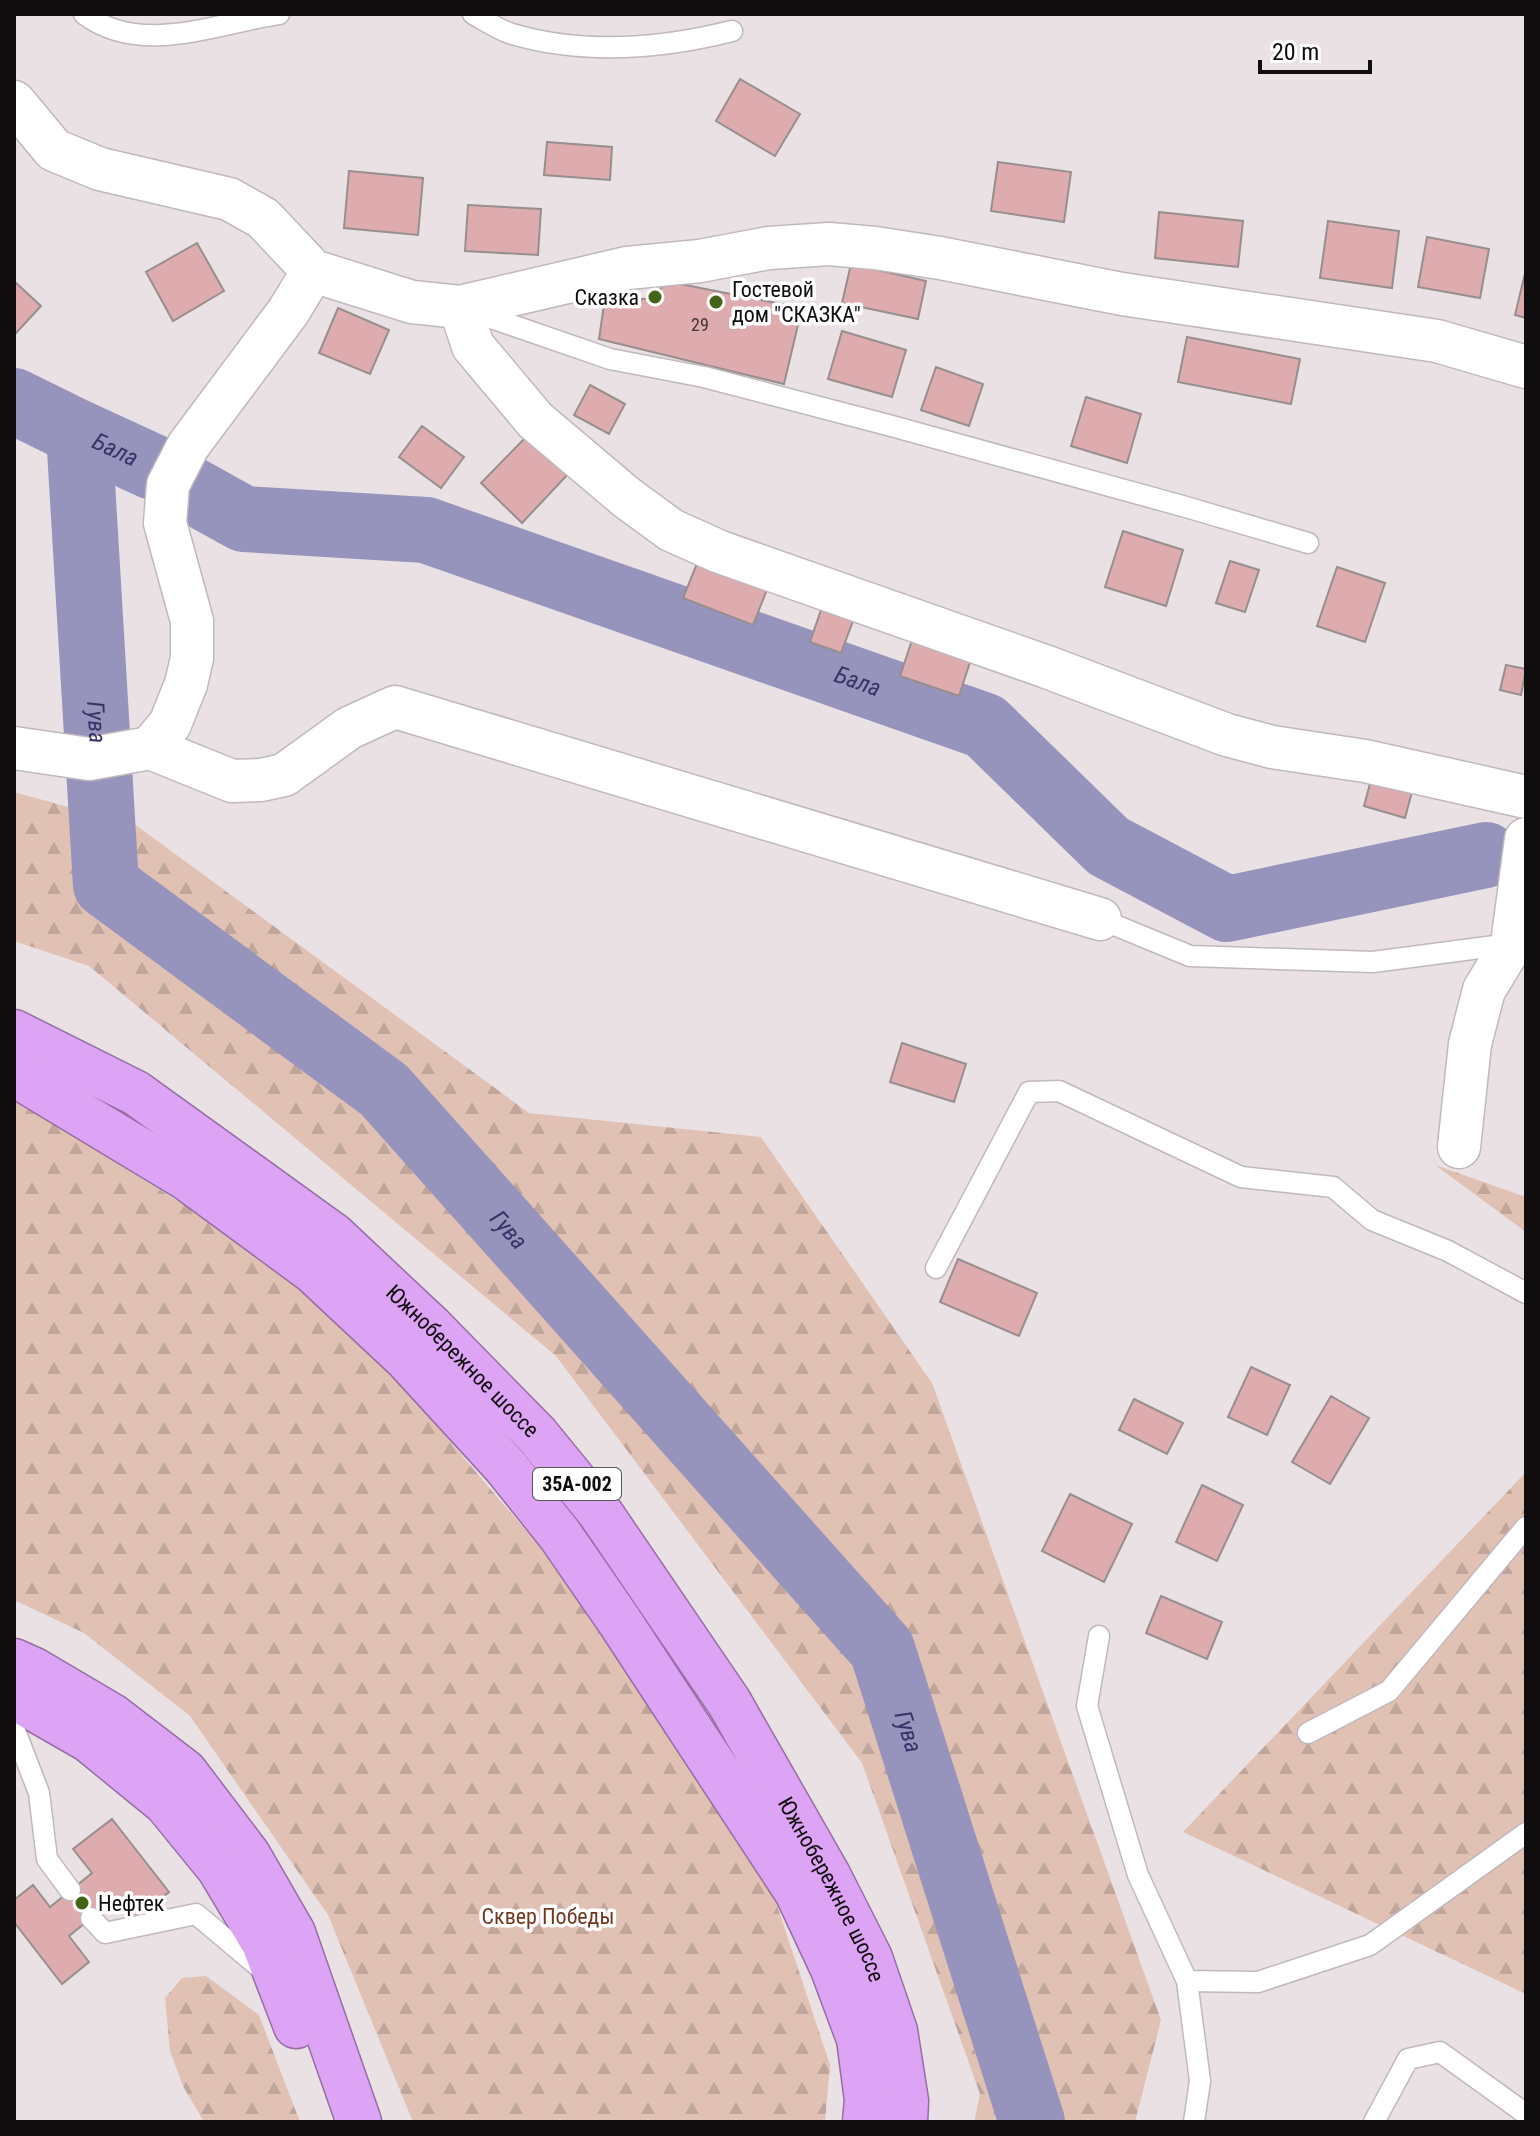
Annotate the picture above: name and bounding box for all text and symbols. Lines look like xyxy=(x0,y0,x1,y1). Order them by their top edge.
scale bar xyxy=(1260,24,1370,74)
text: 20 m xyxy=(1272,38,1319,66)
place label: Гостевой дом "СКАЗКА" xyxy=(732,277,861,327)
place label: Сказка xyxy=(574,285,639,310)
marker: Сказка xyxy=(646,288,664,306)
marker: Гостевой дом "СКАЗКА" xyxy=(707,293,725,311)
house number: 29 xyxy=(691,314,709,335)
water label: Бала xyxy=(88,427,143,472)
water label: Бала xyxy=(831,660,885,702)
water label: Гува xyxy=(81,700,112,744)
water label: Гува xyxy=(484,1205,533,1255)
street label: Южнобережное шоссе xyxy=(381,1279,544,1442)
road number: 35А-002 xyxy=(533,1468,621,1500)
water label: Гува xyxy=(888,1707,928,1756)
street label: Южнобережное шоссе xyxy=(773,1792,890,1985)
place label: Нефтек xyxy=(98,1891,165,1916)
marker: Нефтек xyxy=(73,1894,91,1912)
park label: Сквер Победы xyxy=(482,1904,614,1929)

